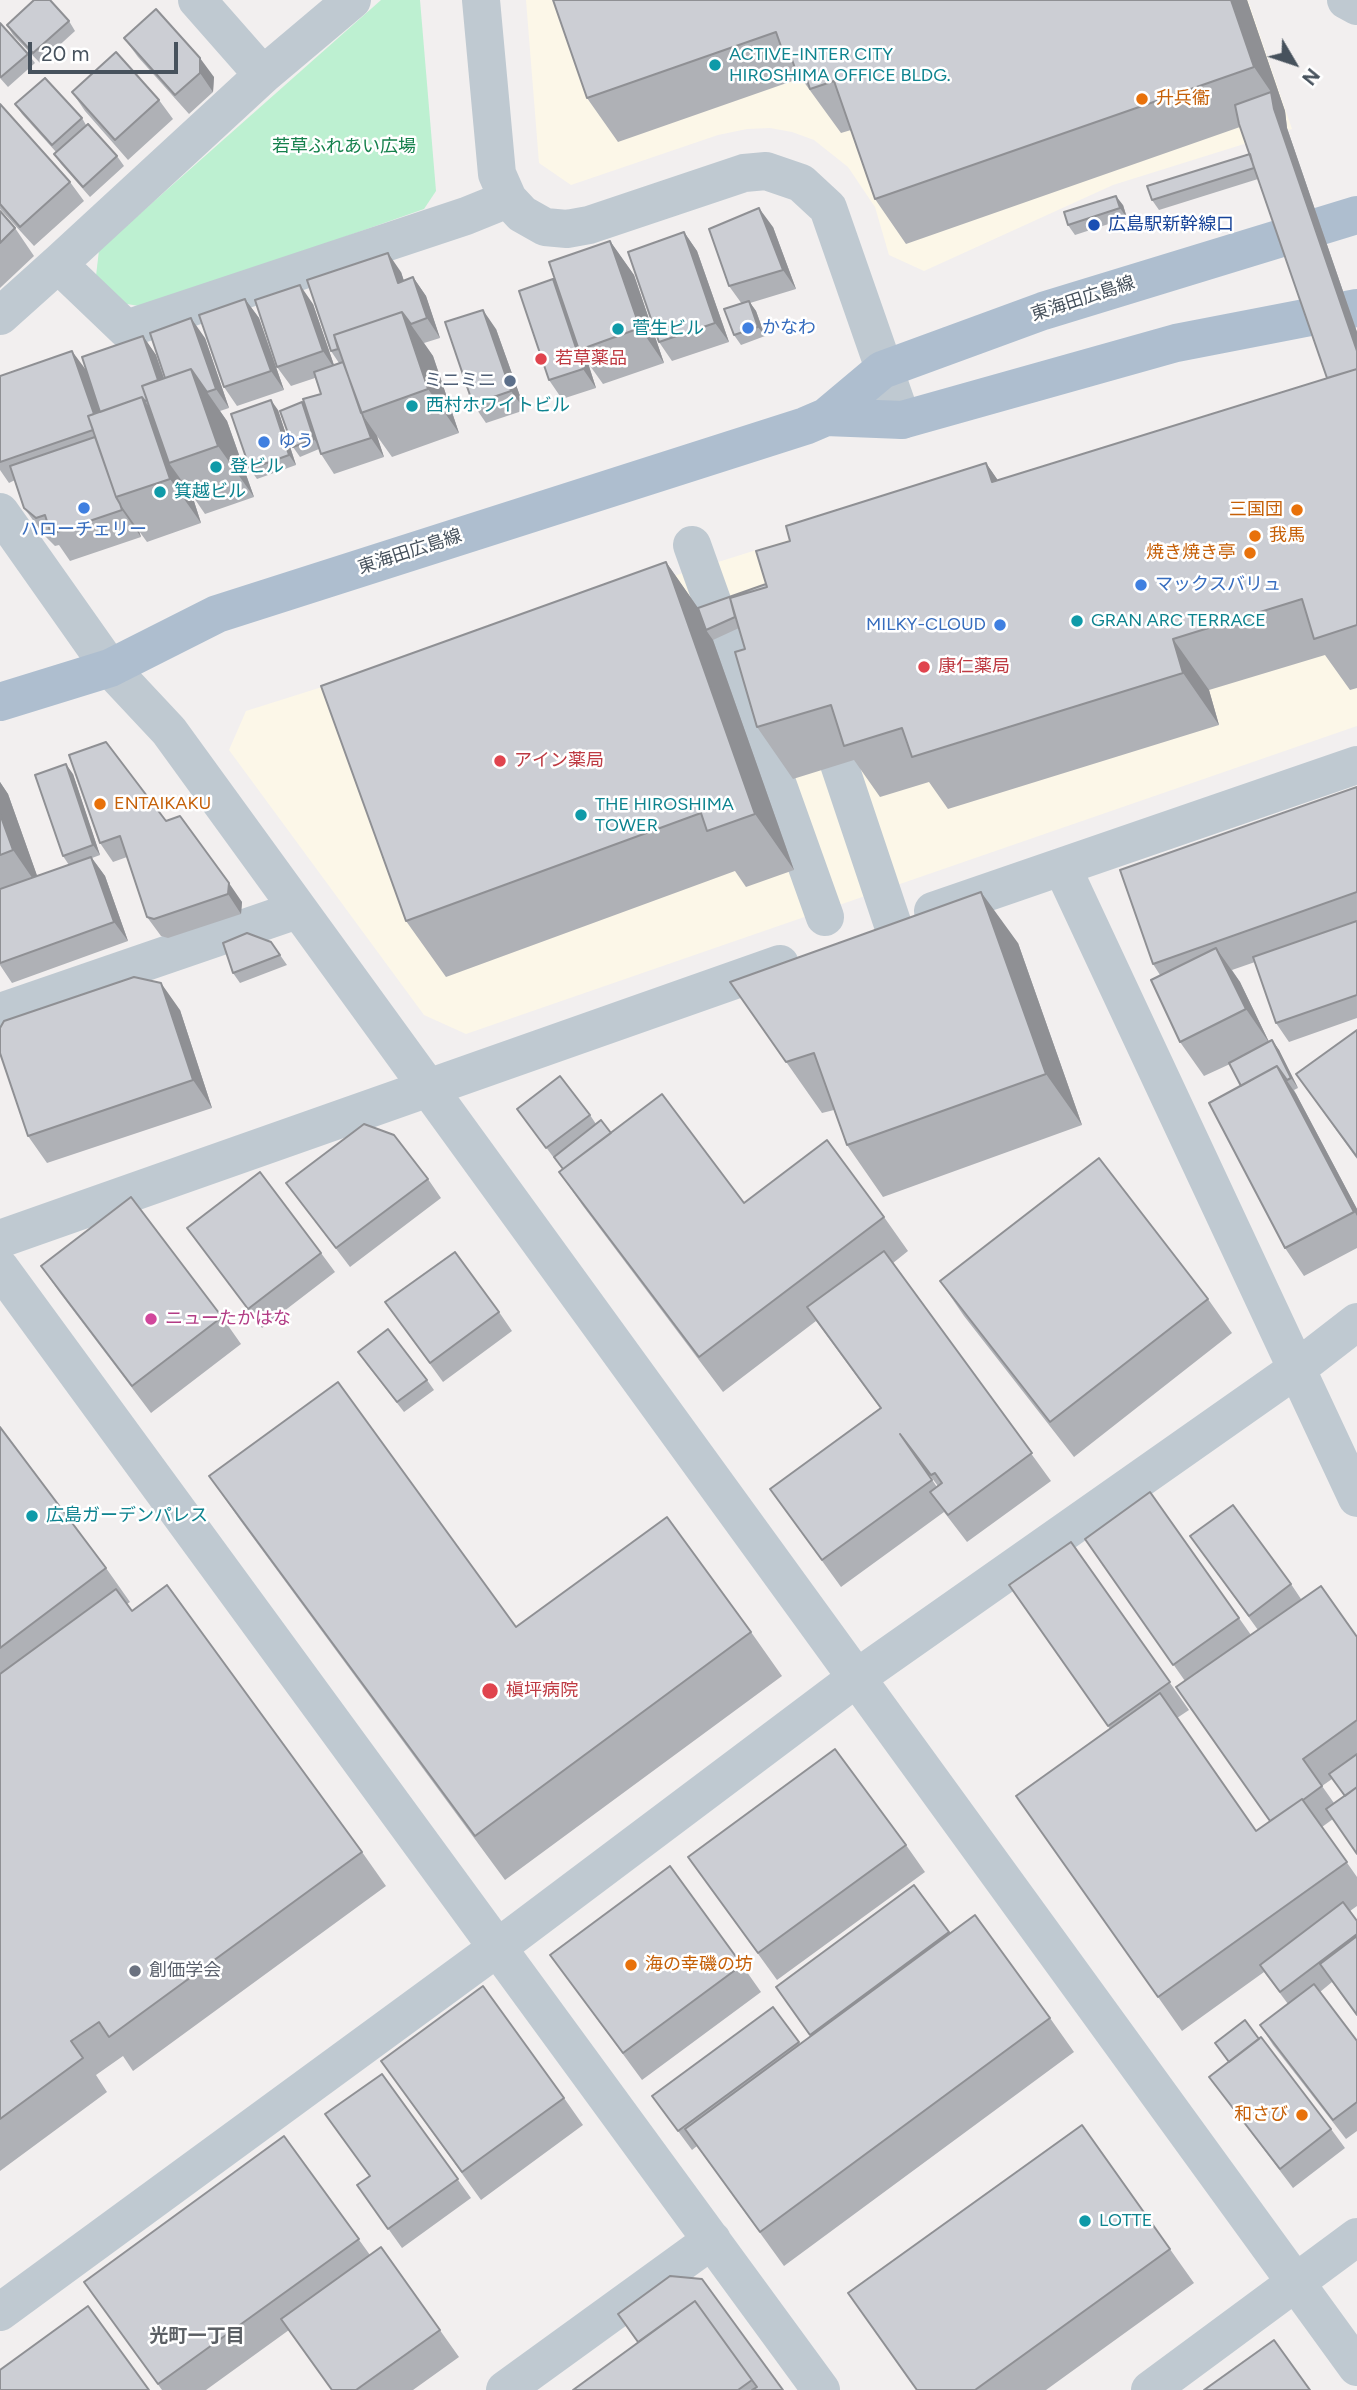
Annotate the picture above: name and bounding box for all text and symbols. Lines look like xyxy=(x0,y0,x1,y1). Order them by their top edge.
scale bar xyxy=(32,28,182,72)
north arrow xyxy=(1259,28,1329,98)
text: 20 m xyxy=(41,41,89,66)
place label: ACTIVE-INTER CITY HIROSHIMA OFFICE BLDG. xyxy=(729,44,951,86)
marker: ACTIVE-INTER CITY HIROSHIMA OFFICE BLDG. xyxy=(707,57,723,73)
text: N xyxy=(1297,64,1324,89)
place label: 升兵衞 xyxy=(1156,88,1210,110)
marker: 升兵衞 xyxy=(1134,91,1150,107)
park label: 若草ふれあい広場 xyxy=(272,136,416,158)
place label: 広島駅新幹線口 xyxy=(1108,214,1234,236)
marker: 広島駅新幹線口 xyxy=(1086,217,1102,233)
street label: 東海田広島線 xyxy=(1028,272,1138,326)
place label: かなわ xyxy=(762,317,816,339)
place label: 菅生ビル xyxy=(632,318,704,340)
marker: かなわ xyxy=(740,320,756,336)
marker: 菅生ビル xyxy=(610,321,626,337)
place label: 若草薬品 xyxy=(555,348,627,370)
marker: 若草薬品 xyxy=(533,351,549,367)
place label: ミニミニ xyxy=(424,370,496,392)
marker: ミニミニ xyxy=(502,373,518,389)
place label: 西村ホワイトビル xyxy=(426,395,570,417)
marker: 西村ホワイトビル xyxy=(404,398,420,414)
place label: ゆう xyxy=(278,431,314,453)
marker: ゆう xyxy=(256,434,272,450)
place label: 登ビル xyxy=(230,456,284,478)
marker: 登ビル xyxy=(208,459,224,475)
place label: 箕越ビル xyxy=(174,481,246,503)
marker: 箕越ビル xyxy=(152,484,168,500)
place label: 三国団 xyxy=(1229,499,1283,521)
marker: ハローチェリー xyxy=(76,500,92,516)
marker: 三国団 xyxy=(1289,502,1305,518)
place label: ハローチェリー xyxy=(21,519,147,541)
street label: 東海田広島線 xyxy=(355,525,465,579)
place label: 我馬 xyxy=(1269,525,1305,547)
marker: 我馬 xyxy=(1247,528,1263,544)
place label: 焼き焼き亭 xyxy=(1146,542,1236,564)
marker: 焼き焼き亭 xyxy=(1242,545,1258,561)
place label: マックスバリュ xyxy=(1155,574,1281,596)
marker: マックスバリュ xyxy=(1133,577,1149,593)
place label: GRAN ARC TERRACE xyxy=(1091,610,1266,632)
marker: GRAN ARC TERRACE xyxy=(1069,613,1085,629)
place label: MILKY-CLOUD xyxy=(866,614,986,636)
marker: MILKY-CLOUD xyxy=(992,617,1008,633)
place label: 康仁薬局 xyxy=(938,656,1010,678)
marker: 康仁薬局 xyxy=(916,659,932,675)
place label: アイン薬局 xyxy=(514,750,604,772)
marker: アイン薬局 xyxy=(492,753,508,769)
place label: ENTAIKAKU xyxy=(114,793,211,815)
place label: THE HIROSHIMA TOWER xyxy=(595,794,734,836)
marker: ENTAIKAKU xyxy=(92,796,108,812)
marker: THE HIROSHIMA TOWER xyxy=(573,807,589,823)
place label: ニューたかはな xyxy=(165,1308,291,1330)
marker: ニューたかはな xyxy=(143,1311,159,1327)
place label: 広島ガーデンパレス xyxy=(46,1505,208,1527)
marker: 広島ガーデンパレス xyxy=(24,1508,40,1524)
place label: 槇坪病院 xyxy=(506,1680,578,1702)
marker: 槇坪病院 xyxy=(480,1681,500,1701)
place label: 海の幸磯の坊 xyxy=(645,1954,753,1976)
marker: 海の幸磯の坊 xyxy=(623,1957,639,1973)
place label: 創価学会 xyxy=(149,1960,221,1982)
marker: 創価学会 xyxy=(127,1963,143,1979)
place label: 和さび xyxy=(1234,2104,1288,2126)
marker: 和さび xyxy=(1294,2107,1310,2123)
place label: LOTTE xyxy=(1099,2210,1152,2232)
marker: LOTTE xyxy=(1077,2213,1093,2229)
district label: 光町一丁目 xyxy=(150,2325,244,2347)

